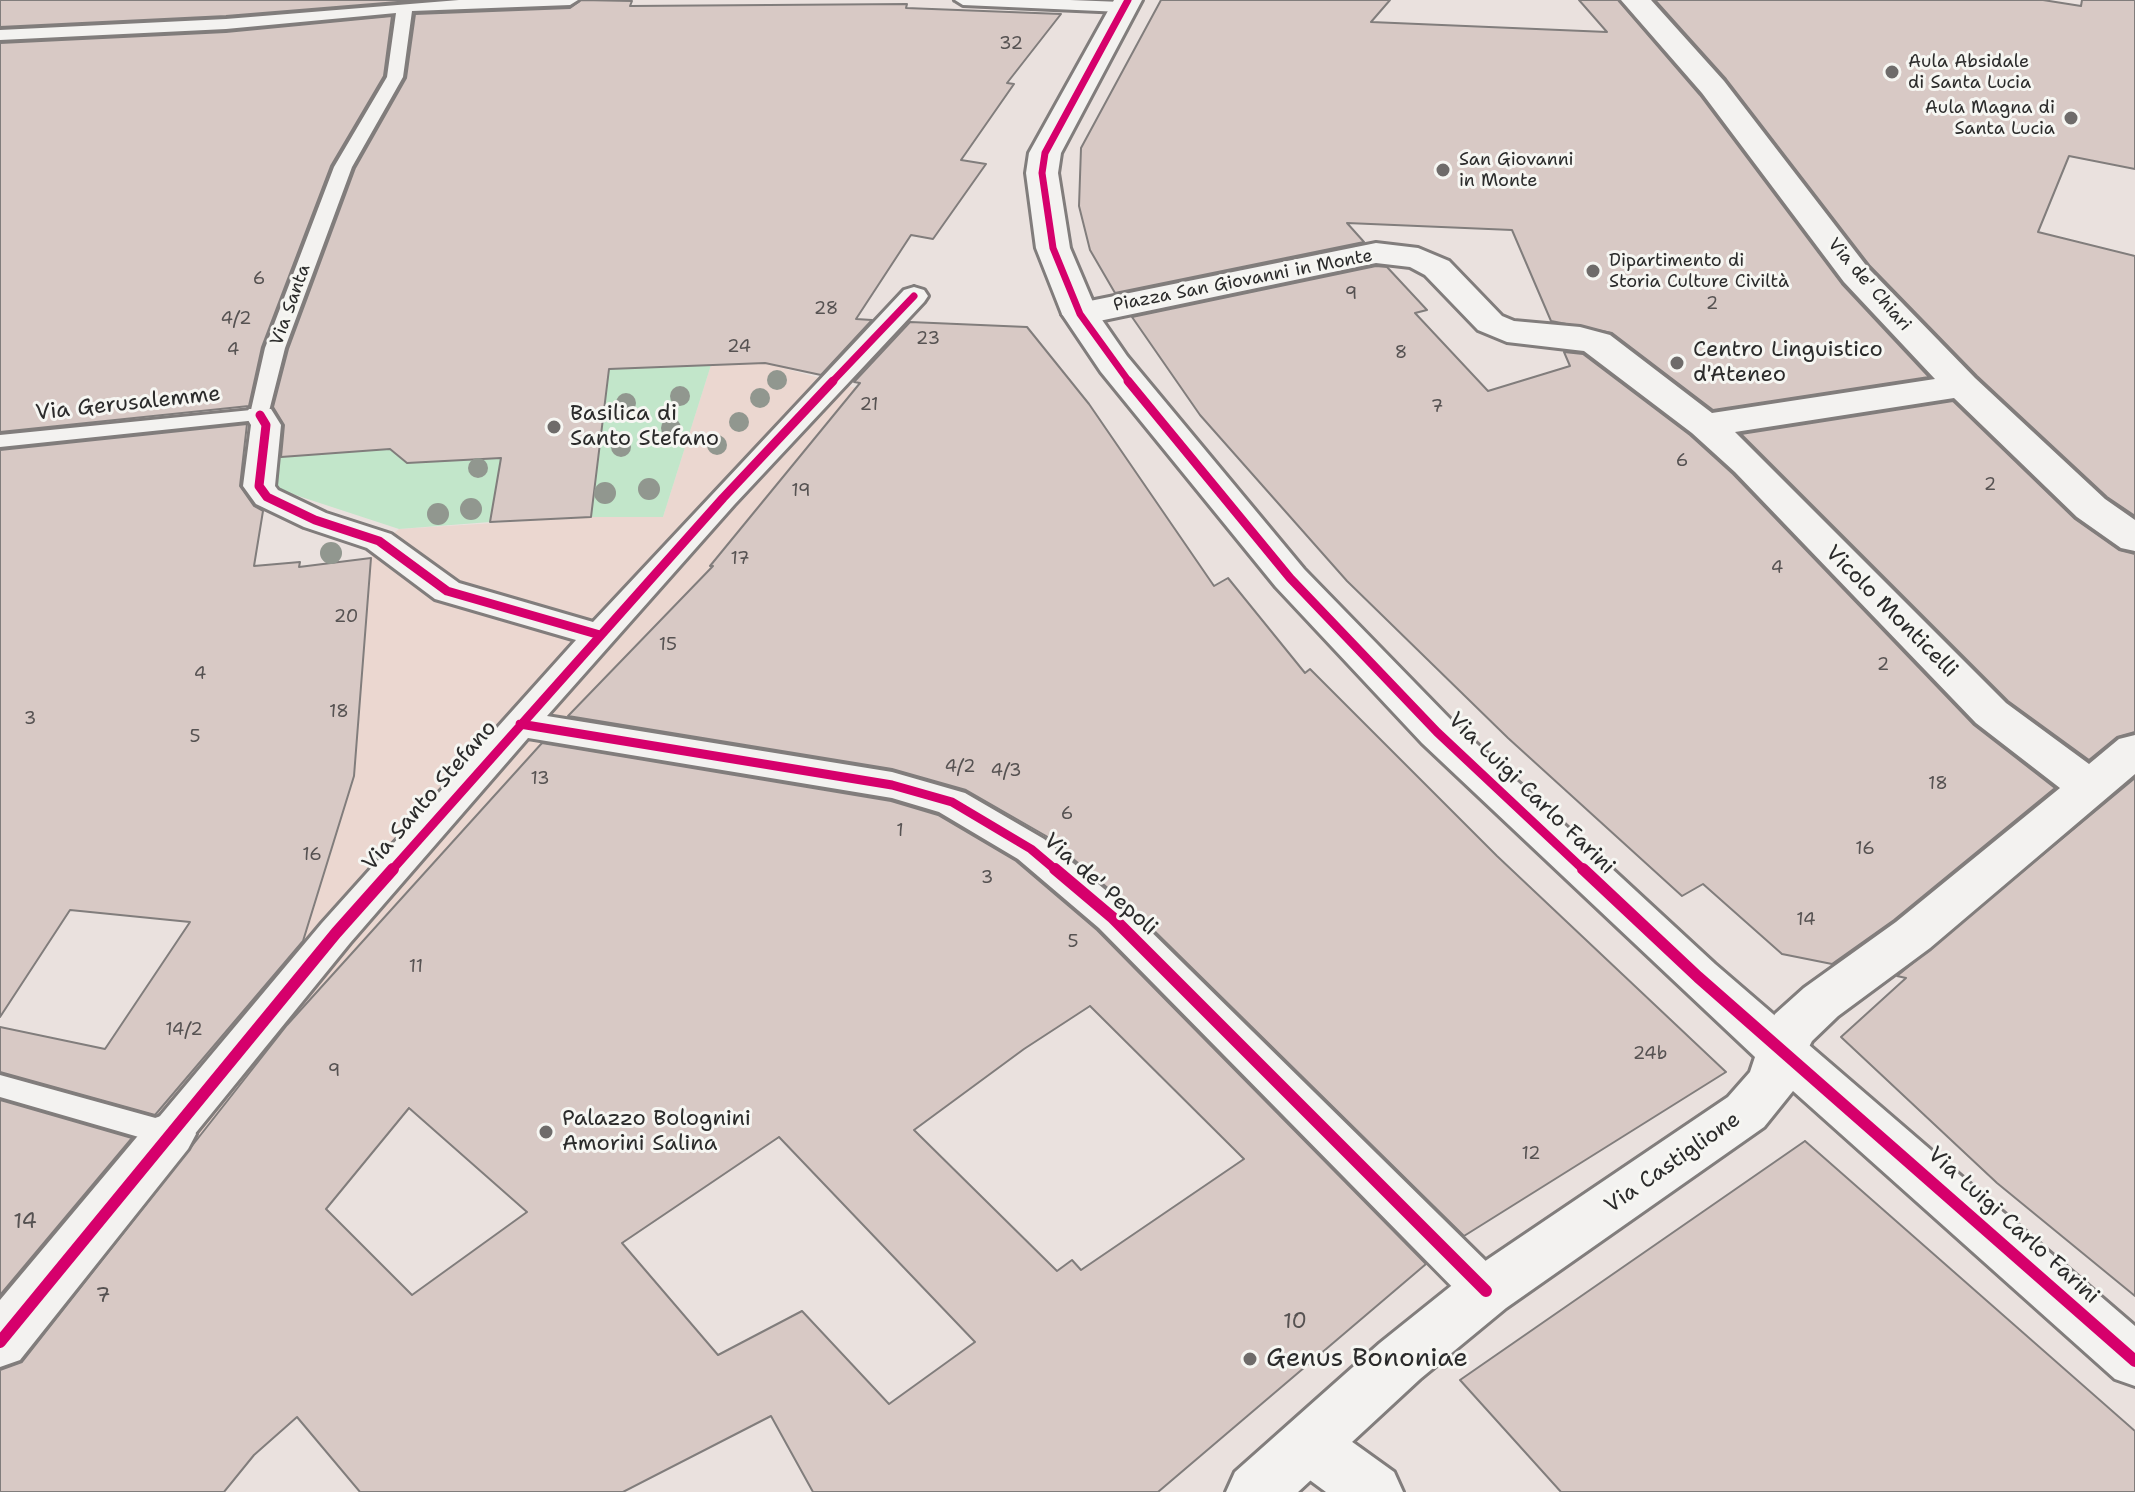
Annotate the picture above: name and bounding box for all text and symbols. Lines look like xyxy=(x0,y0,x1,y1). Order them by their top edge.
house number: 32 xyxy=(999,33,1023,55)
place label: Aula Absidale di Santa Lucia xyxy=(1908,51,2031,94)
marker: Aula Absidale di Santa Lucia xyxy=(1883,63,1901,81)
place label: Aula Magna di Santa Lucia xyxy=(1925,97,2055,140)
marker: Aula Magna di Santa Lucia xyxy=(2062,109,2080,127)
place label: San Giovanni in Monte xyxy=(1459,149,1574,192)
marker: San Giovanni in Monte xyxy=(1434,161,1452,179)
street label: Via de' Chiari xyxy=(1823,234,1915,336)
street label: Piazza San Giovanni in Monte xyxy=(1112,245,1374,317)
place label: Dipartimento di Storia Culture Civiltà xyxy=(1609,250,1789,292)
street label: Via Santa xyxy=(266,261,316,349)
marker: Dipartimento di Storia Culture Civiltà xyxy=(1584,262,1602,280)
house number: 6 xyxy=(253,268,265,290)
house number: 9 xyxy=(1345,283,1357,305)
house number: 2 xyxy=(1706,293,1718,315)
house number: 28 xyxy=(814,298,838,320)
house number: 4/2 xyxy=(221,308,251,330)
house number: 23 xyxy=(916,328,940,350)
house number: 24 xyxy=(727,336,751,358)
place label: Centro Linguistico d'Ateneo xyxy=(1693,337,1883,388)
house number: 4 xyxy=(227,339,239,361)
house number: 8 xyxy=(1395,342,1407,364)
marker: Centro Linguistico d'Ateneo xyxy=(1668,354,1686,372)
street label: Via Gerusalemme xyxy=(34,381,222,427)
house number: 21 xyxy=(859,394,879,416)
house number: 7 xyxy=(1431,396,1443,418)
place label: Basilica di Santo Stefano xyxy=(570,401,719,452)
marker: Basilica di Santo Stefano xyxy=(545,418,563,436)
house number: 6 xyxy=(1676,450,1688,472)
house number: 2 xyxy=(1984,474,1996,496)
house number: 19 xyxy=(791,480,811,502)
street label: Vicolo Monticelli xyxy=(1819,540,1963,684)
house number: 17 xyxy=(730,548,750,570)
house number: 4 xyxy=(1771,557,1783,579)
house number: 20 xyxy=(334,606,358,628)
house number: 15 xyxy=(659,634,677,656)
house number: 2 xyxy=(1877,654,1889,676)
house number: 4 xyxy=(194,663,206,685)
house number: 18 xyxy=(329,701,349,723)
street label: Via Luigi Carlo Farini xyxy=(1442,707,1620,881)
house number: 3 xyxy=(24,708,36,730)
street label: Via Santo Stefano xyxy=(357,715,503,877)
house number: 5 xyxy=(189,726,201,748)
house number: 4/2 xyxy=(945,756,975,778)
house number: 4/3 xyxy=(990,760,1022,782)
house number: 13 xyxy=(530,768,550,790)
house number: 18 xyxy=(1928,773,1948,795)
house number: 6 xyxy=(1061,803,1073,825)
house number: 1 xyxy=(896,820,904,842)
street label: Via de' Pepoli xyxy=(1037,828,1163,942)
house number: 16 xyxy=(1855,838,1875,860)
house number: 16 xyxy=(302,844,322,866)
house number: 3 xyxy=(981,867,993,889)
house number: 14 xyxy=(1796,909,1816,931)
house number: 5 xyxy=(1067,931,1079,953)
house number: 11 xyxy=(409,956,423,978)
house number: 14/2 xyxy=(165,1019,203,1041)
house number: 24b xyxy=(1633,1043,1667,1065)
house number: 9 xyxy=(328,1060,340,1082)
place label: Palazzo Bolognini Amorini Salina xyxy=(562,1106,751,1158)
street label: Via Castiglione xyxy=(1600,1107,1746,1219)
marker: Palazzo Bolognini Amorini Salina xyxy=(537,1123,555,1141)
street label: Via Luigi Carlo Farini xyxy=(1922,1142,2104,1310)
house number: 12 xyxy=(1521,1143,1541,1165)
house number: 14 xyxy=(13,1209,37,1235)
house number: 7 xyxy=(95,1283,111,1309)
house number: 10 xyxy=(1283,1309,1307,1335)
place label: Genus Bononiae xyxy=(1266,1343,1468,1375)
marker: Genus Bononiae xyxy=(1241,1350,1259,1368)

